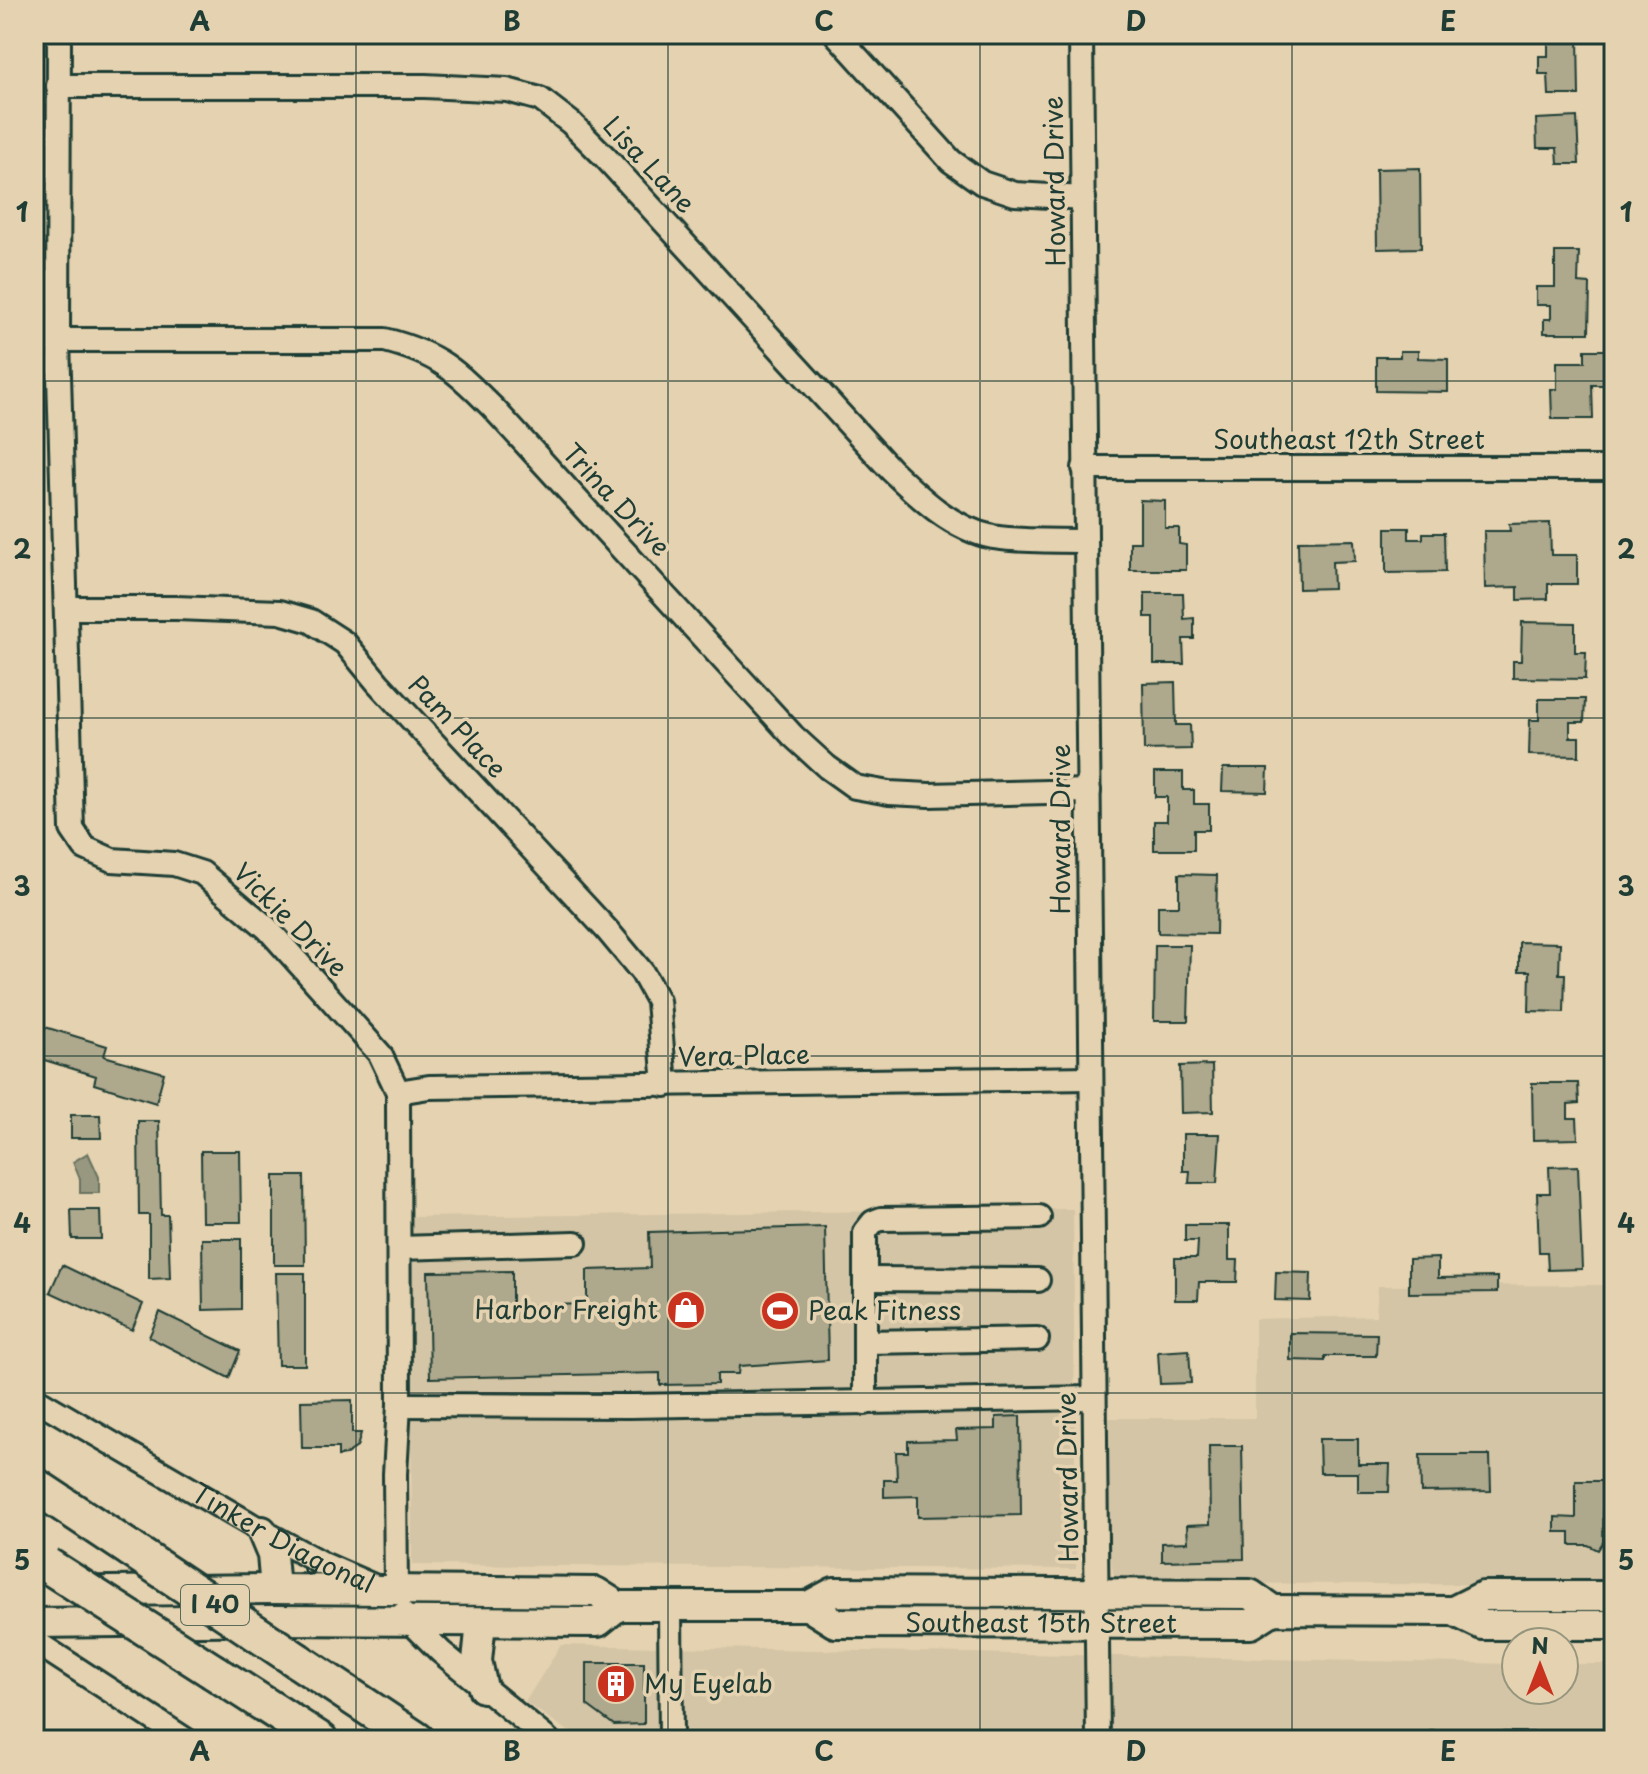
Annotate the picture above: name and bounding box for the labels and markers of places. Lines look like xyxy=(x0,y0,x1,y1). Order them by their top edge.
place label: Harbor Freight xyxy=(474,1289,658,1328)
shop icon: Harbor Freight xyxy=(665,1289,707,1331)
sports icon: Peak Fitness xyxy=(759,1290,801,1332)
place label: Peak Fitness xyxy=(808,1290,961,1329)
building icon: My Eyelab xyxy=(595,1663,637,1705)
place label: My Eyelab xyxy=(644,1663,773,1702)

